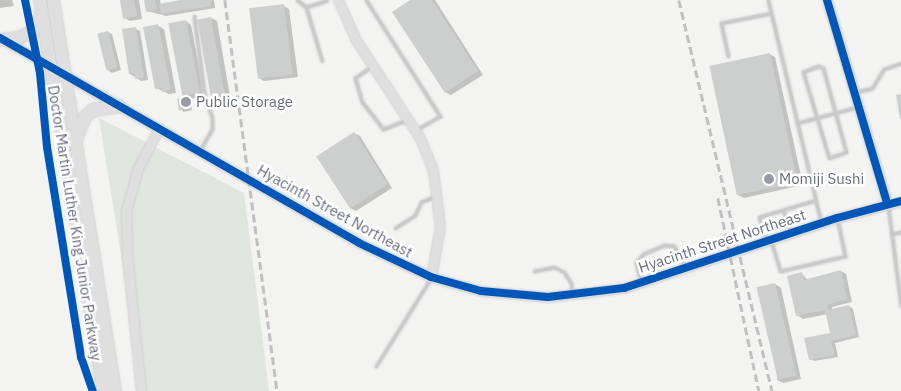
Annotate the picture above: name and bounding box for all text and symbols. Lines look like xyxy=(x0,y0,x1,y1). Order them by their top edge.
street label: Doctor Martin Luther King Junior Parkway xyxy=(44,84,106,362)
place label: Public Storage xyxy=(196,93,293,111)
marker: Public Storage xyxy=(180,96,192,108)
street label: Hyacinth Street Northeast xyxy=(254,161,416,261)
place label: Momiji Sushi xyxy=(779,170,864,188)
marker: Momiji Sushi xyxy=(763,173,775,185)
street label: Hyacinth Street Northeast xyxy=(636,205,808,277)

